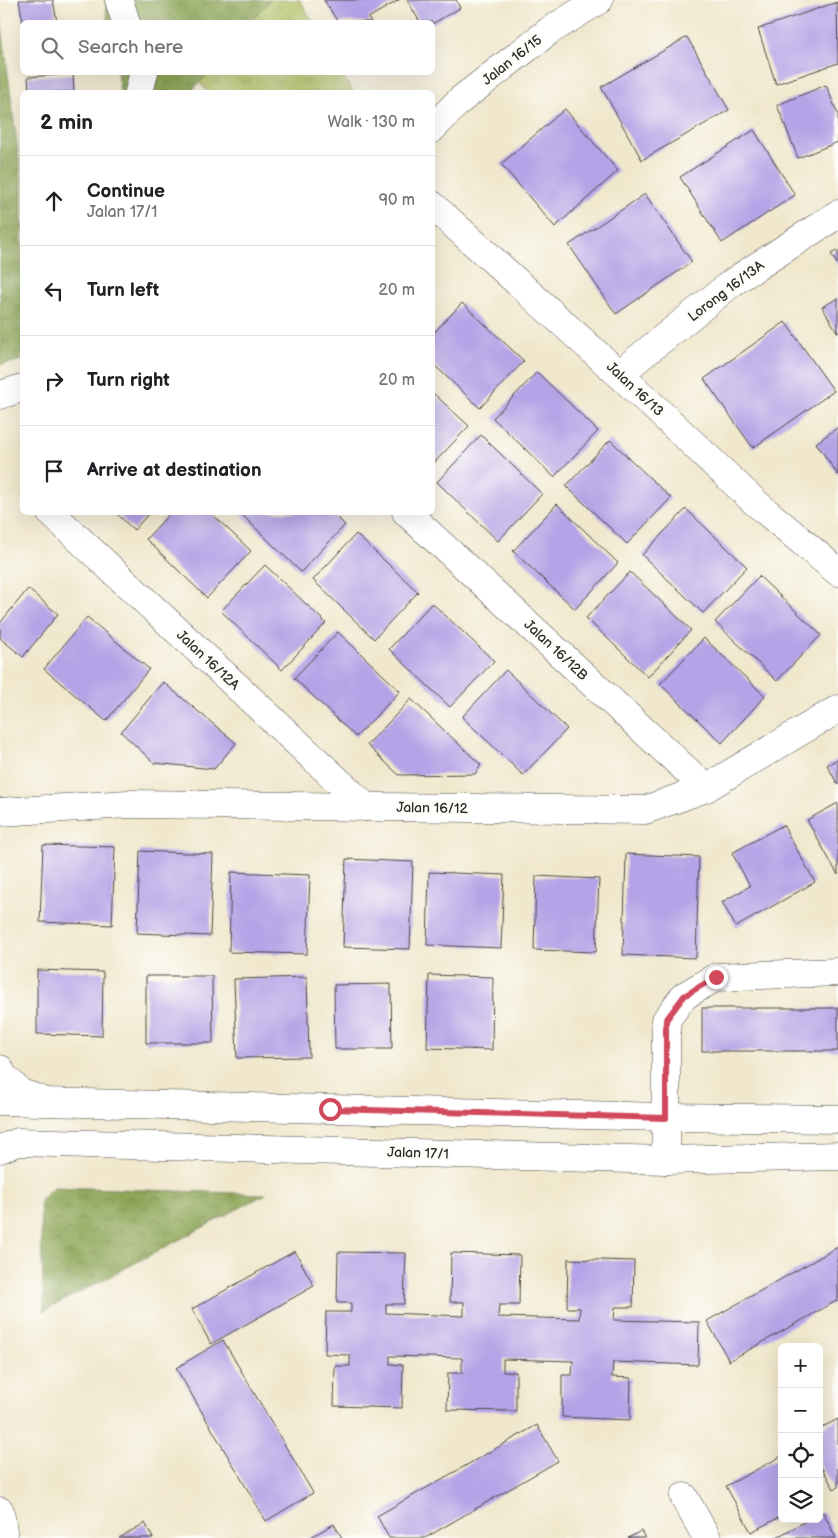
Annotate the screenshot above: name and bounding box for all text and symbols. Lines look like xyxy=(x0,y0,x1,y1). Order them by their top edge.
search box xyxy=(20,20,435,75)
street label: Jalan 16/15 xyxy=(479,31,545,89)
icon: search xyxy=(38,34,66,62)
text: Search here xyxy=(78,36,183,59)
text: 2 min xyxy=(40,110,93,135)
text: Walk · 130 m xyxy=(327,113,415,132)
text: Continue xyxy=(87,180,165,203)
icon: ahead xyxy=(40,187,68,215)
text: 90 m xyxy=(379,191,415,210)
text: Jalan 17/1 xyxy=(87,203,157,222)
street label: Lorong 16/13A xyxy=(685,257,768,325)
icon: left xyxy=(40,277,68,305)
text: Turn left xyxy=(87,279,159,302)
text: 20 m xyxy=(379,281,415,300)
street label: Jalan 16/13 xyxy=(603,358,667,420)
icon: right xyxy=(40,367,68,395)
text: Turn right xyxy=(87,369,170,392)
text: 20 m xyxy=(379,371,415,390)
icon: arrive xyxy=(40,457,68,485)
text: Arrive at destination xyxy=(87,459,262,482)
street label: Jalan 16/12B xyxy=(521,616,592,684)
street label: Jalan 16/12A xyxy=(173,626,243,694)
street label: Jalan 16/12 xyxy=(396,799,469,817)
route end xyxy=(705,966,728,989)
route start xyxy=(319,1098,342,1121)
street label: Jalan 17/1 xyxy=(387,1143,449,1163)
map controls xyxy=(778,1343,823,1523)
button: + xyxy=(778,1343,823,1388)
button: − xyxy=(778,1388,823,1433)
button: locate xyxy=(778,1433,823,1478)
button: layers xyxy=(778,1478,823,1523)

